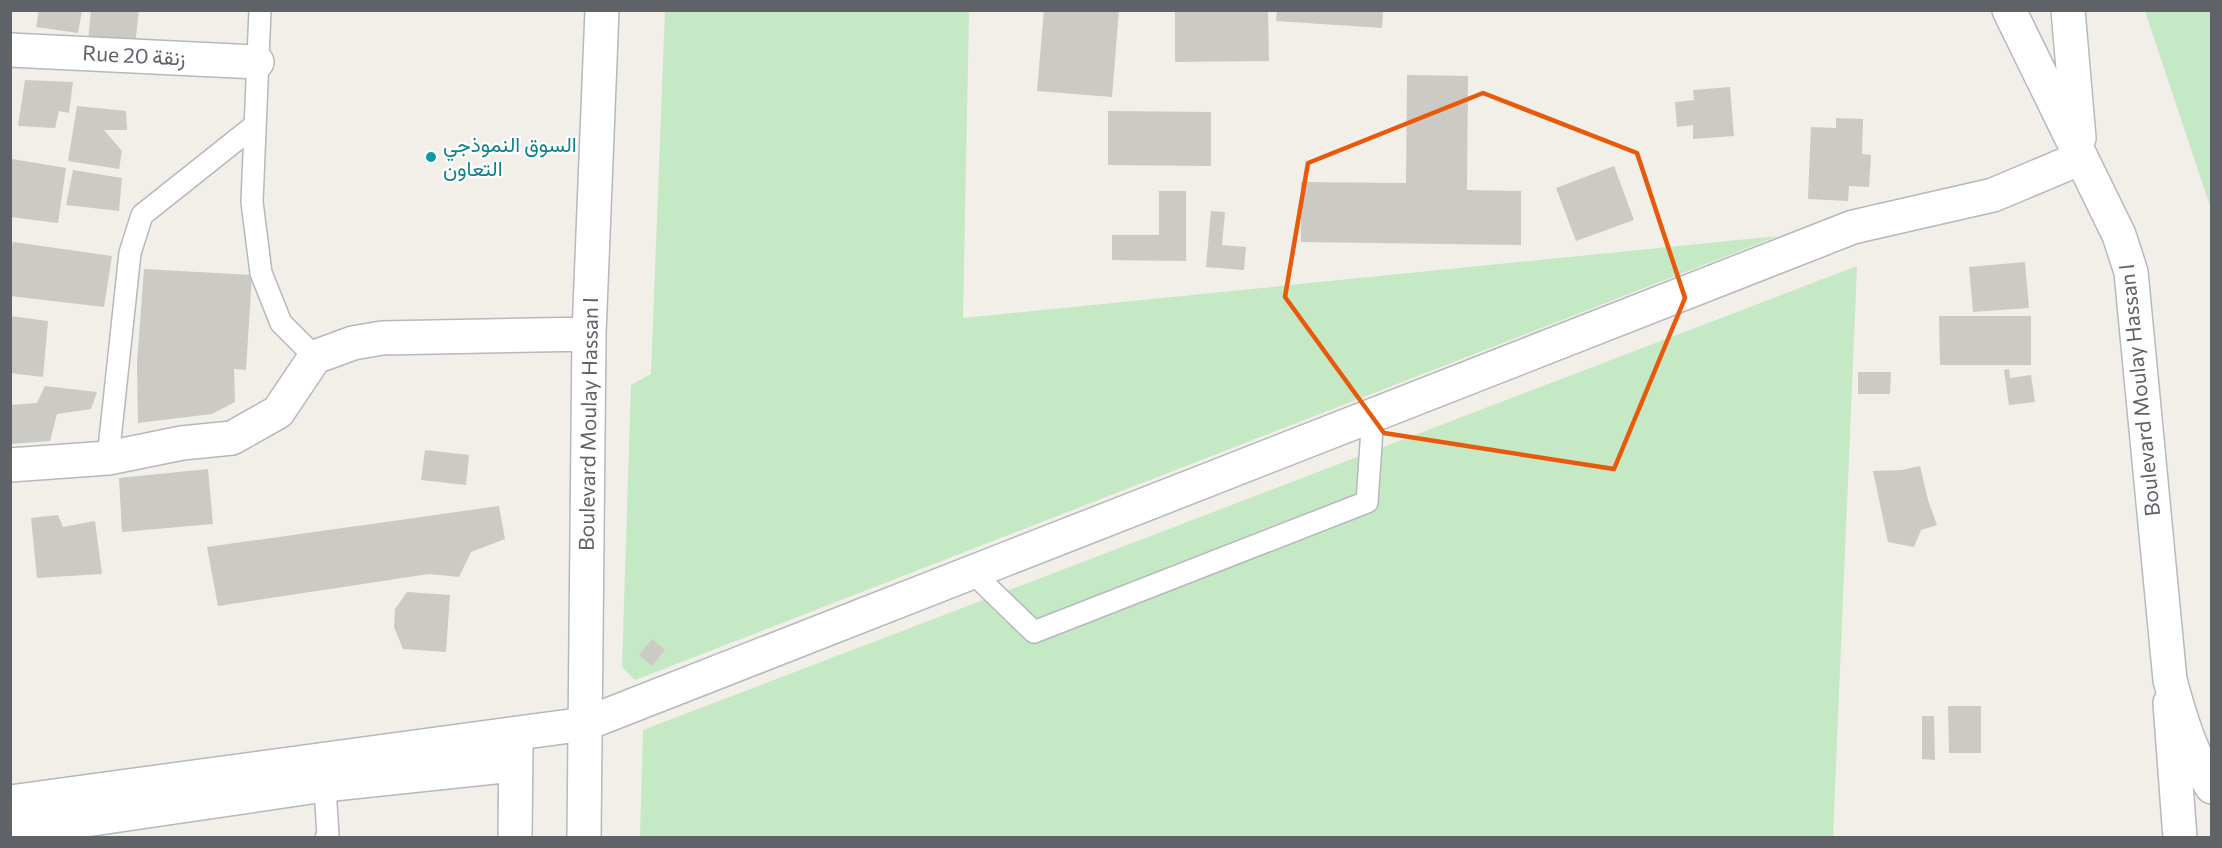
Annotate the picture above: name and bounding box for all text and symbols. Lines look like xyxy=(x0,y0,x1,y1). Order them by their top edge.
street label: Rue 20 زنقة xyxy=(82,39,186,72)
place label: السوق النموذجي التعاون xyxy=(443,131,577,182)
marker: السوق النموذجي التعاون xyxy=(424,150,438,164)
street label: Boulevard Moulay Hassan I xyxy=(2113,263,2164,518)
street label: Boulevard Moulay Hassan I xyxy=(573,297,602,551)

